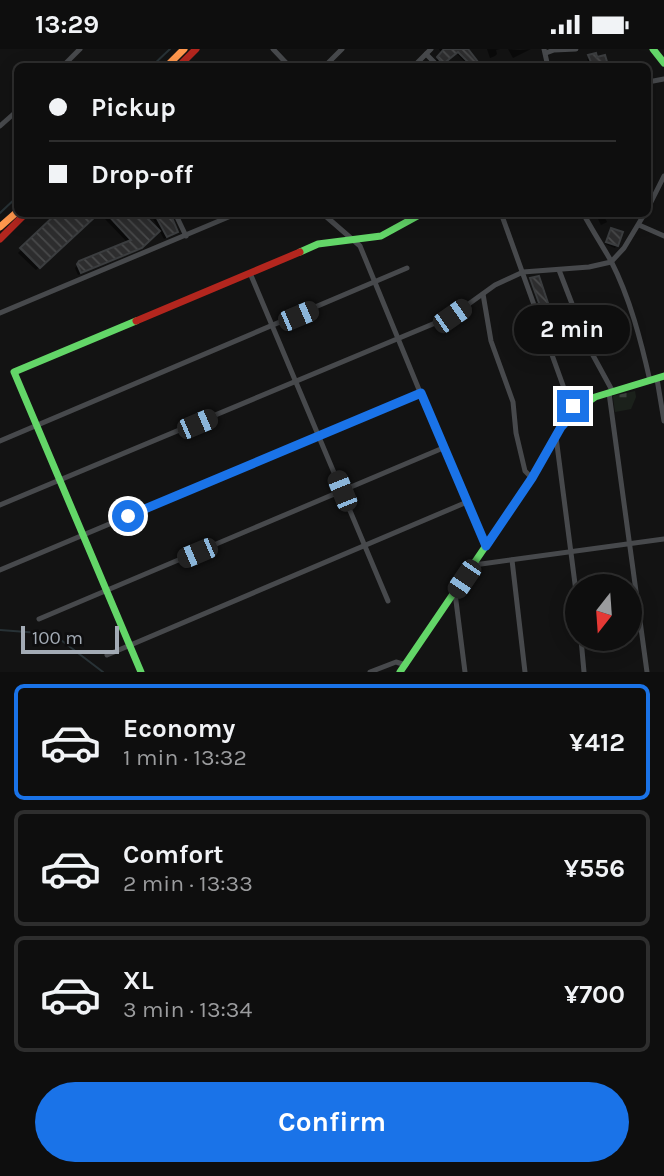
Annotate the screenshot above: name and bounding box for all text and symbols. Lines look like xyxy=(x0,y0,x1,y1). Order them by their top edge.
text: 13:29 xyxy=(35,9,99,40)
text: Pickup xyxy=(91,92,176,123)
text: Drop-off xyxy=(91,159,193,190)
car xyxy=(429,295,476,337)
car xyxy=(275,298,322,334)
callout: 2 min xyxy=(515,305,631,353)
text: 2 min xyxy=(540,316,604,343)
route end xyxy=(557,390,589,422)
car xyxy=(174,406,221,442)
car xyxy=(325,468,360,514)
route start xyxy=(112,500,144,532)
car xyxy=(174,535,221,571)
car xyxy=(444,556,485,602)
north arrow xyxy=(565,574,642,651)
map controls xyxy=(565,574,642,651)
scale bar xyxy=(21,623,119,655)
text: 100 m xyxy=(32,627,83,649)
icon: car xyxy=(39,711,102,774)
text: Economy xyxy=(123,713,235,744)
text: ¥412 xyxy=(569,727,625,758)
text: 1 min · 13:32 xyxy=(123,744,247,771)
icon: car xyxy=(39,837,102,900)
text: Comfort xyxy=(123,839,224,870)
text: ¥556 xyxy=(564,853,625,884)
text: 2 min · 13:33 xyxy=(123,870,253,897)
icon: car xyxy=(39,963,102,1026)
text: XL xyxy=(123,965,154,996)
text: ¥700 xyxy=(564,979,625,1010)
text: 3 min · 13:34 xyxy=(123,996,252,1023)
button: Confirm xyxy=(35,1082,629,1162)

